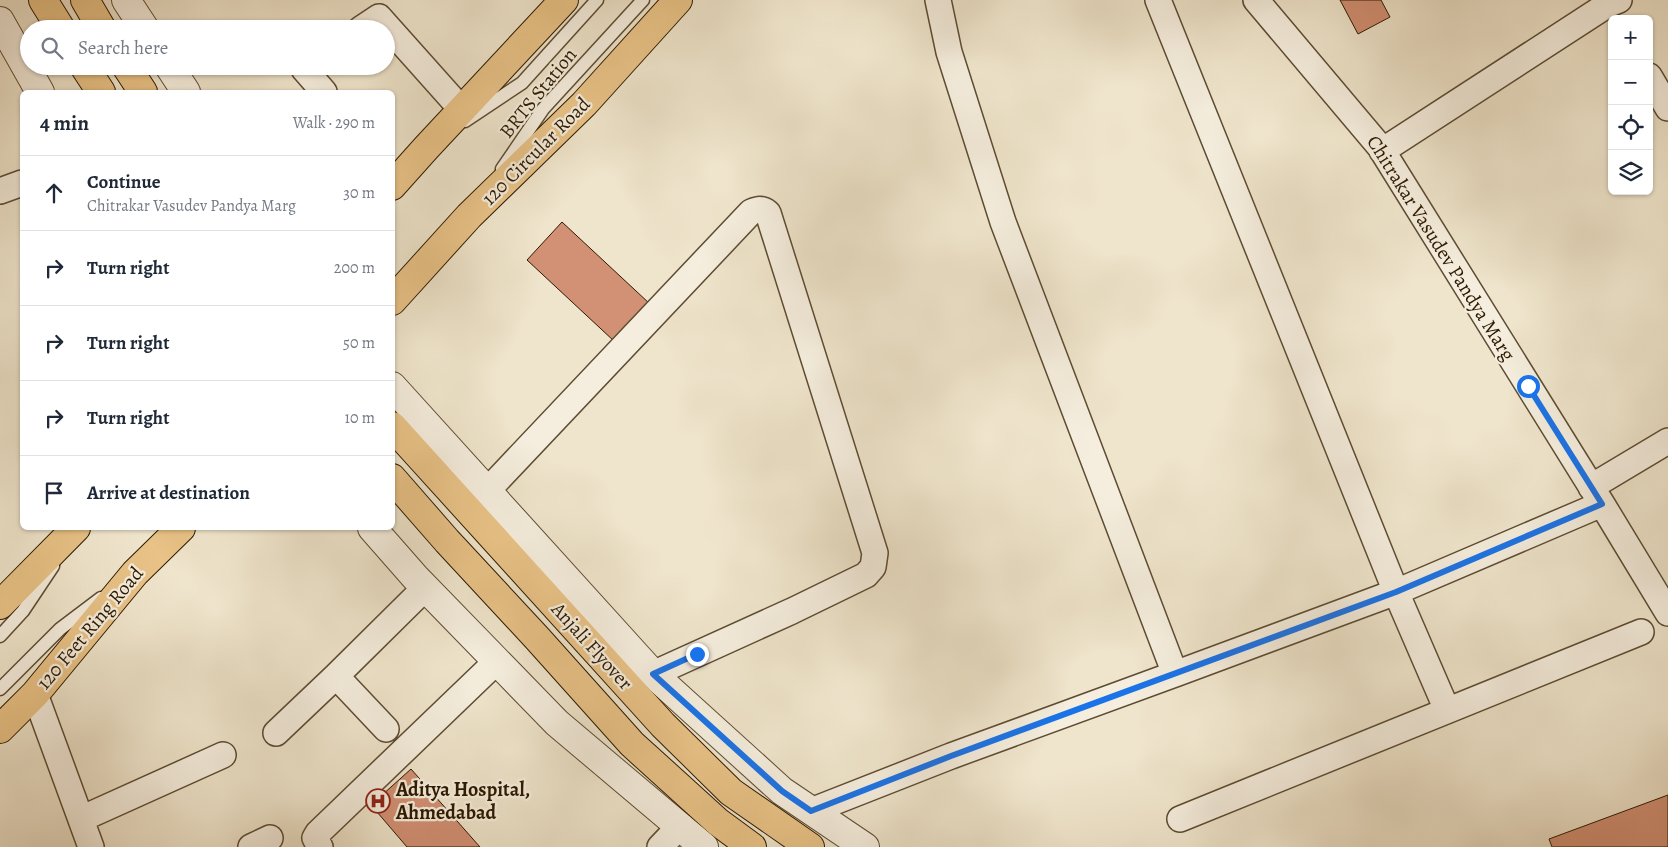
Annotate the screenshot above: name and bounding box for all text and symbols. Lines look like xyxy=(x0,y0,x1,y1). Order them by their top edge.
map controls xyxy=(1608,15,1653,195)
button: + xyxy=(1608,15,1653,60)
search box xyxy=(20,20,395,75)
icon: search xyxy=(38,34,66,62)
text: Search here xyxy=(78,35,168,61)
street label: BRTS Station xyxy=(493,42,583,144)
button: − xyxy=(1608,60,1653,105)
street label: 120 Circular Road xyxy=(476,91,596,211)
button: locate xyxy=(1608,105,1653,150)
text: 4 min xyxy=(40,109,89,137)
text: Walk · 290 m xyxy=(293,112,375,134)
street label: Chitrakar Vasudev Pandya Marg xyxy=(1360,130,1522,366)
button: layers xyxy=(1608,150,1653,195)
text: Continue xyxy=(87,169,161,195)
icon: ahead xyxy=(40,179,68,207)
text: 30 m xyxy=(343,182,375,204)
text: Chitrakar Vasudev Pandya Marg xyxy=(87,195,296,217)
icon: right xyxy=(40,254,68,282)
text: Turn right xyxy=(87,255,169,281)
text: 200 m xyxy=(334,257,375,279)
icon: right xyxy=(40,329,68,357)
text: Turn right xyxy=(87,330,169,356)
text: 50 m xyxy=(343,332,375,354)
route start xyxy=(1517,375,1540,398)
icon: right xyxy=(40,404,68,432)
text: Turn right xyxy=(87,405,169,431)
text: 10 m xyxy=(345,407,375,429)
icon: arrive xyxy=(40,479,68,507)
text: Arrive at destination xyxy=(87,480,250,506)
street label: 120 Feet Ring Road xyxy=(30,561,150,695)
street label: Anjali Flyover xyxy=(545,595,639,696)
route end xyxy=(686,643,709,666)
place label: Aditya Hospital, Ahmedabad xyxy=(395,776,530,826)
hospital icon: Aditya Hospital, Ahmedabad xyxy=(365,788,391,814)

